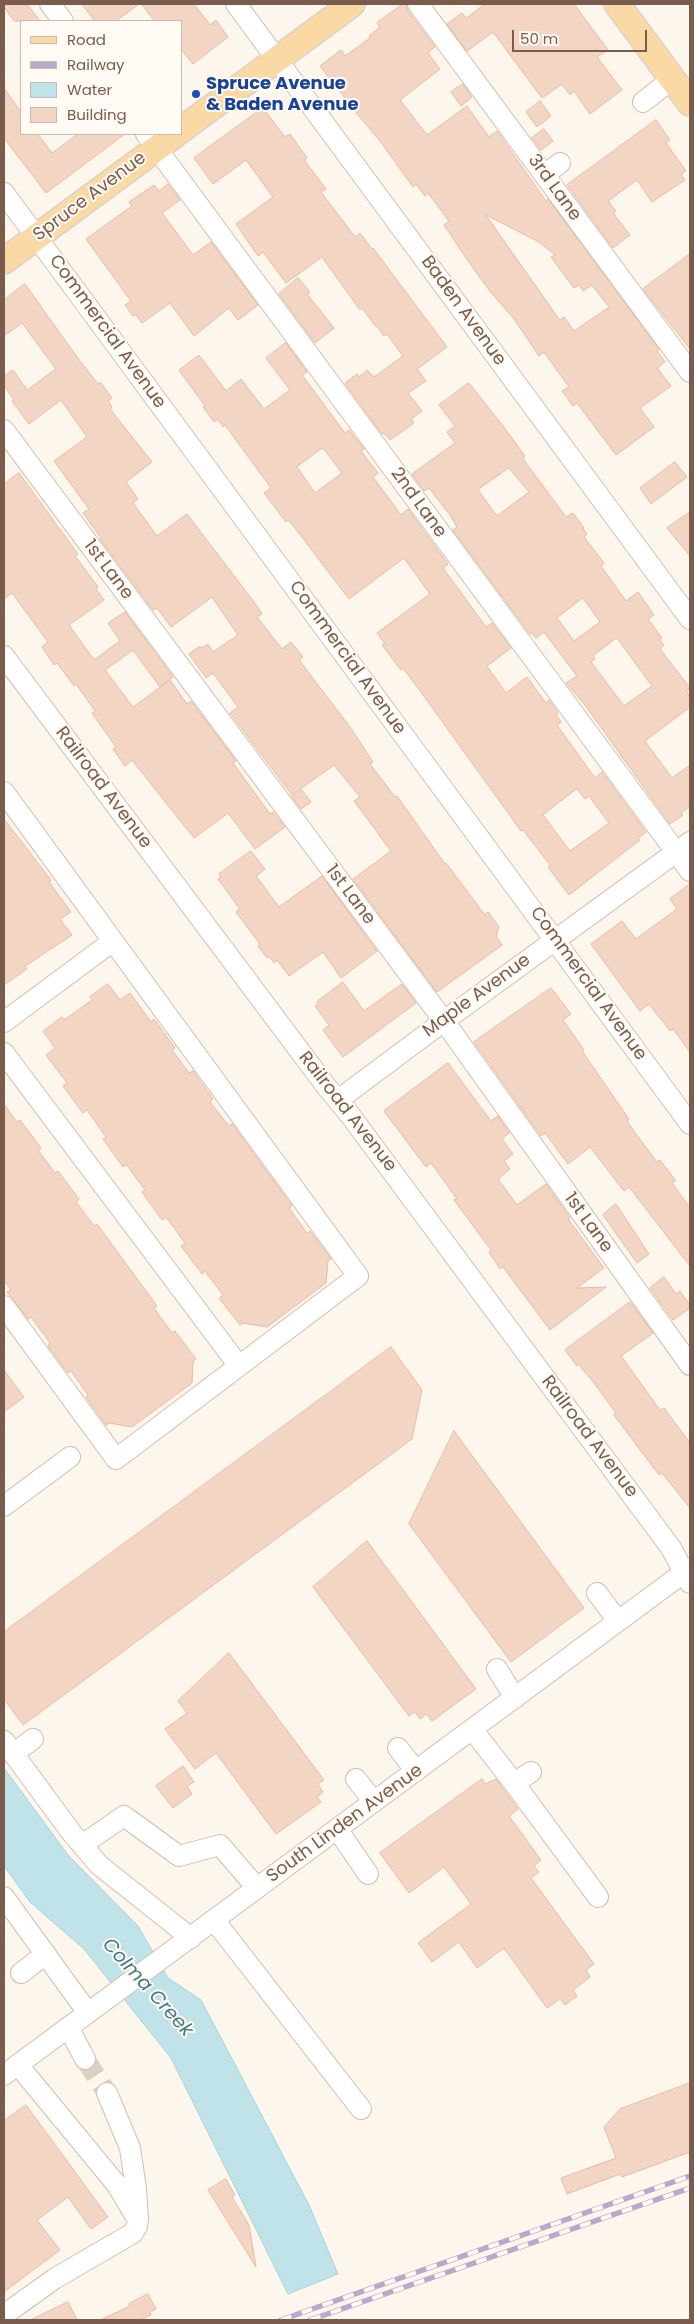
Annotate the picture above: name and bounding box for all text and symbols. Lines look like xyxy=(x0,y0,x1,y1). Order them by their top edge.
legend xyxy=(20,20,182,135)
scale bar xyxy=(514,20,649,52)
text: 50 m xyxy=(520,28,558,49)
text: Road xyxy=(67,29,106,50)
text: Railway xyxy=(67,54,125,75)
place label: Spruce Avenue & Baden Avenue xyxy=(206,73,358,116)
text: Water xyxy=(67,79,112,100)
marker: Spruce Avenue & Baden Avenue xyxy=(190,88,202,100)
text: Building xyxy=(67,104,127,125)
street label: Spruce Avenue xyxy=(29,148,151,246)
street label: 3rd Lane xyxy=(523,151,585,225)
street label: Commercial Avenue xyxy=(44,251,170,413)
street label: Baden Avenue xyxy=(416,252,510,370)
street label: 2nd Lane xyxy=(385,464,451,542)
street label: 1st Lane xyxy=(79,536,137,604)
street label: Commercial Avenue xyxy=(284,577,410,739)
street label: Railroad Avenue xyxy=(50,723,156,853)
street label: 1st Lane xyxy=(321,861,379,929)
street label: Commercial Avenue xyxy=(525,903,651,1065)
street label: Maple Avenue xyxy=(419,950,535,1042)
street label: Railroad Avenue xyxy=(293,1047,401,1177)
street label: 1st Lane xyxy=(559,1189,617,1257)
street label: Railroad Avenue xyxy=(536,1372,642,1502)
street label: South Linden Avenue xyxy=(263,1760,427,1888)
water label: Colma Creek xyxy=(97,1934,197,2042)

